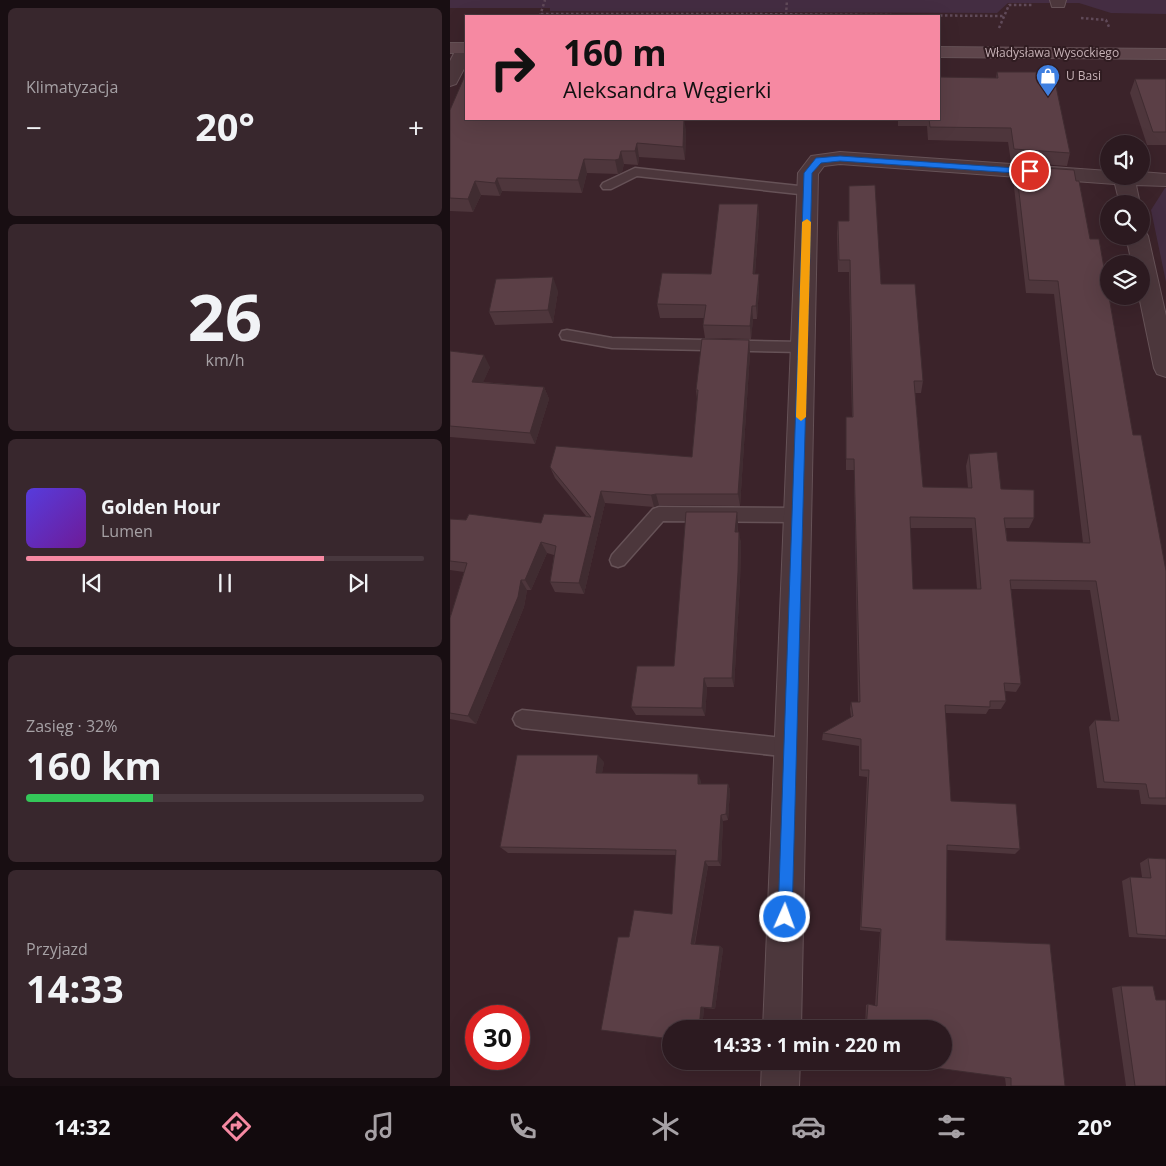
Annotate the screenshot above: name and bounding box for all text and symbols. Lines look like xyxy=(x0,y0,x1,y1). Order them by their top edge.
text: 160 m xyxy=(563,29,667,76)
icon: right xyxy=(480,35,545,100)
street label: Władysława Wysockiego xyxy=(985,44,1119,61)
shop icon: U Basi xyxy=(1035,63,1061,97)
place label: U Basi xyxy=(1066,67,1101,84)
text: Aleksandra Węgierki xyxy=(563,74,772,104)
text: Klimatyzacja xyxy=(26,76,118,98)
text: 20° xyxy=(195,100,255,152)
text: − xyxy=(26,108,42,146)
text: + xyxy=(408,108,424,146)
map controls xyxy=(1100,135,1150,305)
button: sound xyxy=(1100,135,1150,185)
pin xyxy=(1009,150,1051,192)
icon: arrive xyxy=(1016,157,1044,185)
button: search xyxy=(1100,195,1150,245)
button: layers xyxy=(1100,255,1150,305)
text: 26 xyxy=(188,272,262,360)
text: km/h xyxy=(206,349,244,371)
text: Golden Hour xyxy=(101,494,220,520)
text: Lumen xyxy=(101,520,153,542)
icon: previous xyxy=(78,569,106,597)
icon: pause xyxy=(211,569,239,597)
icon: next xyxy=(344,569,372,597)
text: Zasięg · 32% xyxy=(26,715,117,737)
text: 160 km xyxy=(26,739,162,791)
position arrow xyxy=(758,890,810,942)
text: Przyjazd xyxy=(26,938,88,960)
text: 14:33 xyxy=(26,962,124,1014)
speed limit sign: 30 xyxy=(465,1005,530,1070)
text: 14:33 · 1 min · 220 m xyxy=(713,1032,901,1058)
icon: directions xyxy=(219,1109,254,1144)
icon: music xyxy=(362,1109,397,1144)
icon: phone xyxy=(505,1109,540,1144)
icon: climate xyxy=(648,1109,683,1144)
icon: car xyxy=(791,1109,826,1144)
icon: filters xyxy=(934,1109,969,1144)
text: 14:32 xyxy=(54,1111,111,1141)
text: 20° xyxy=(1077,1111,1112,1141)

